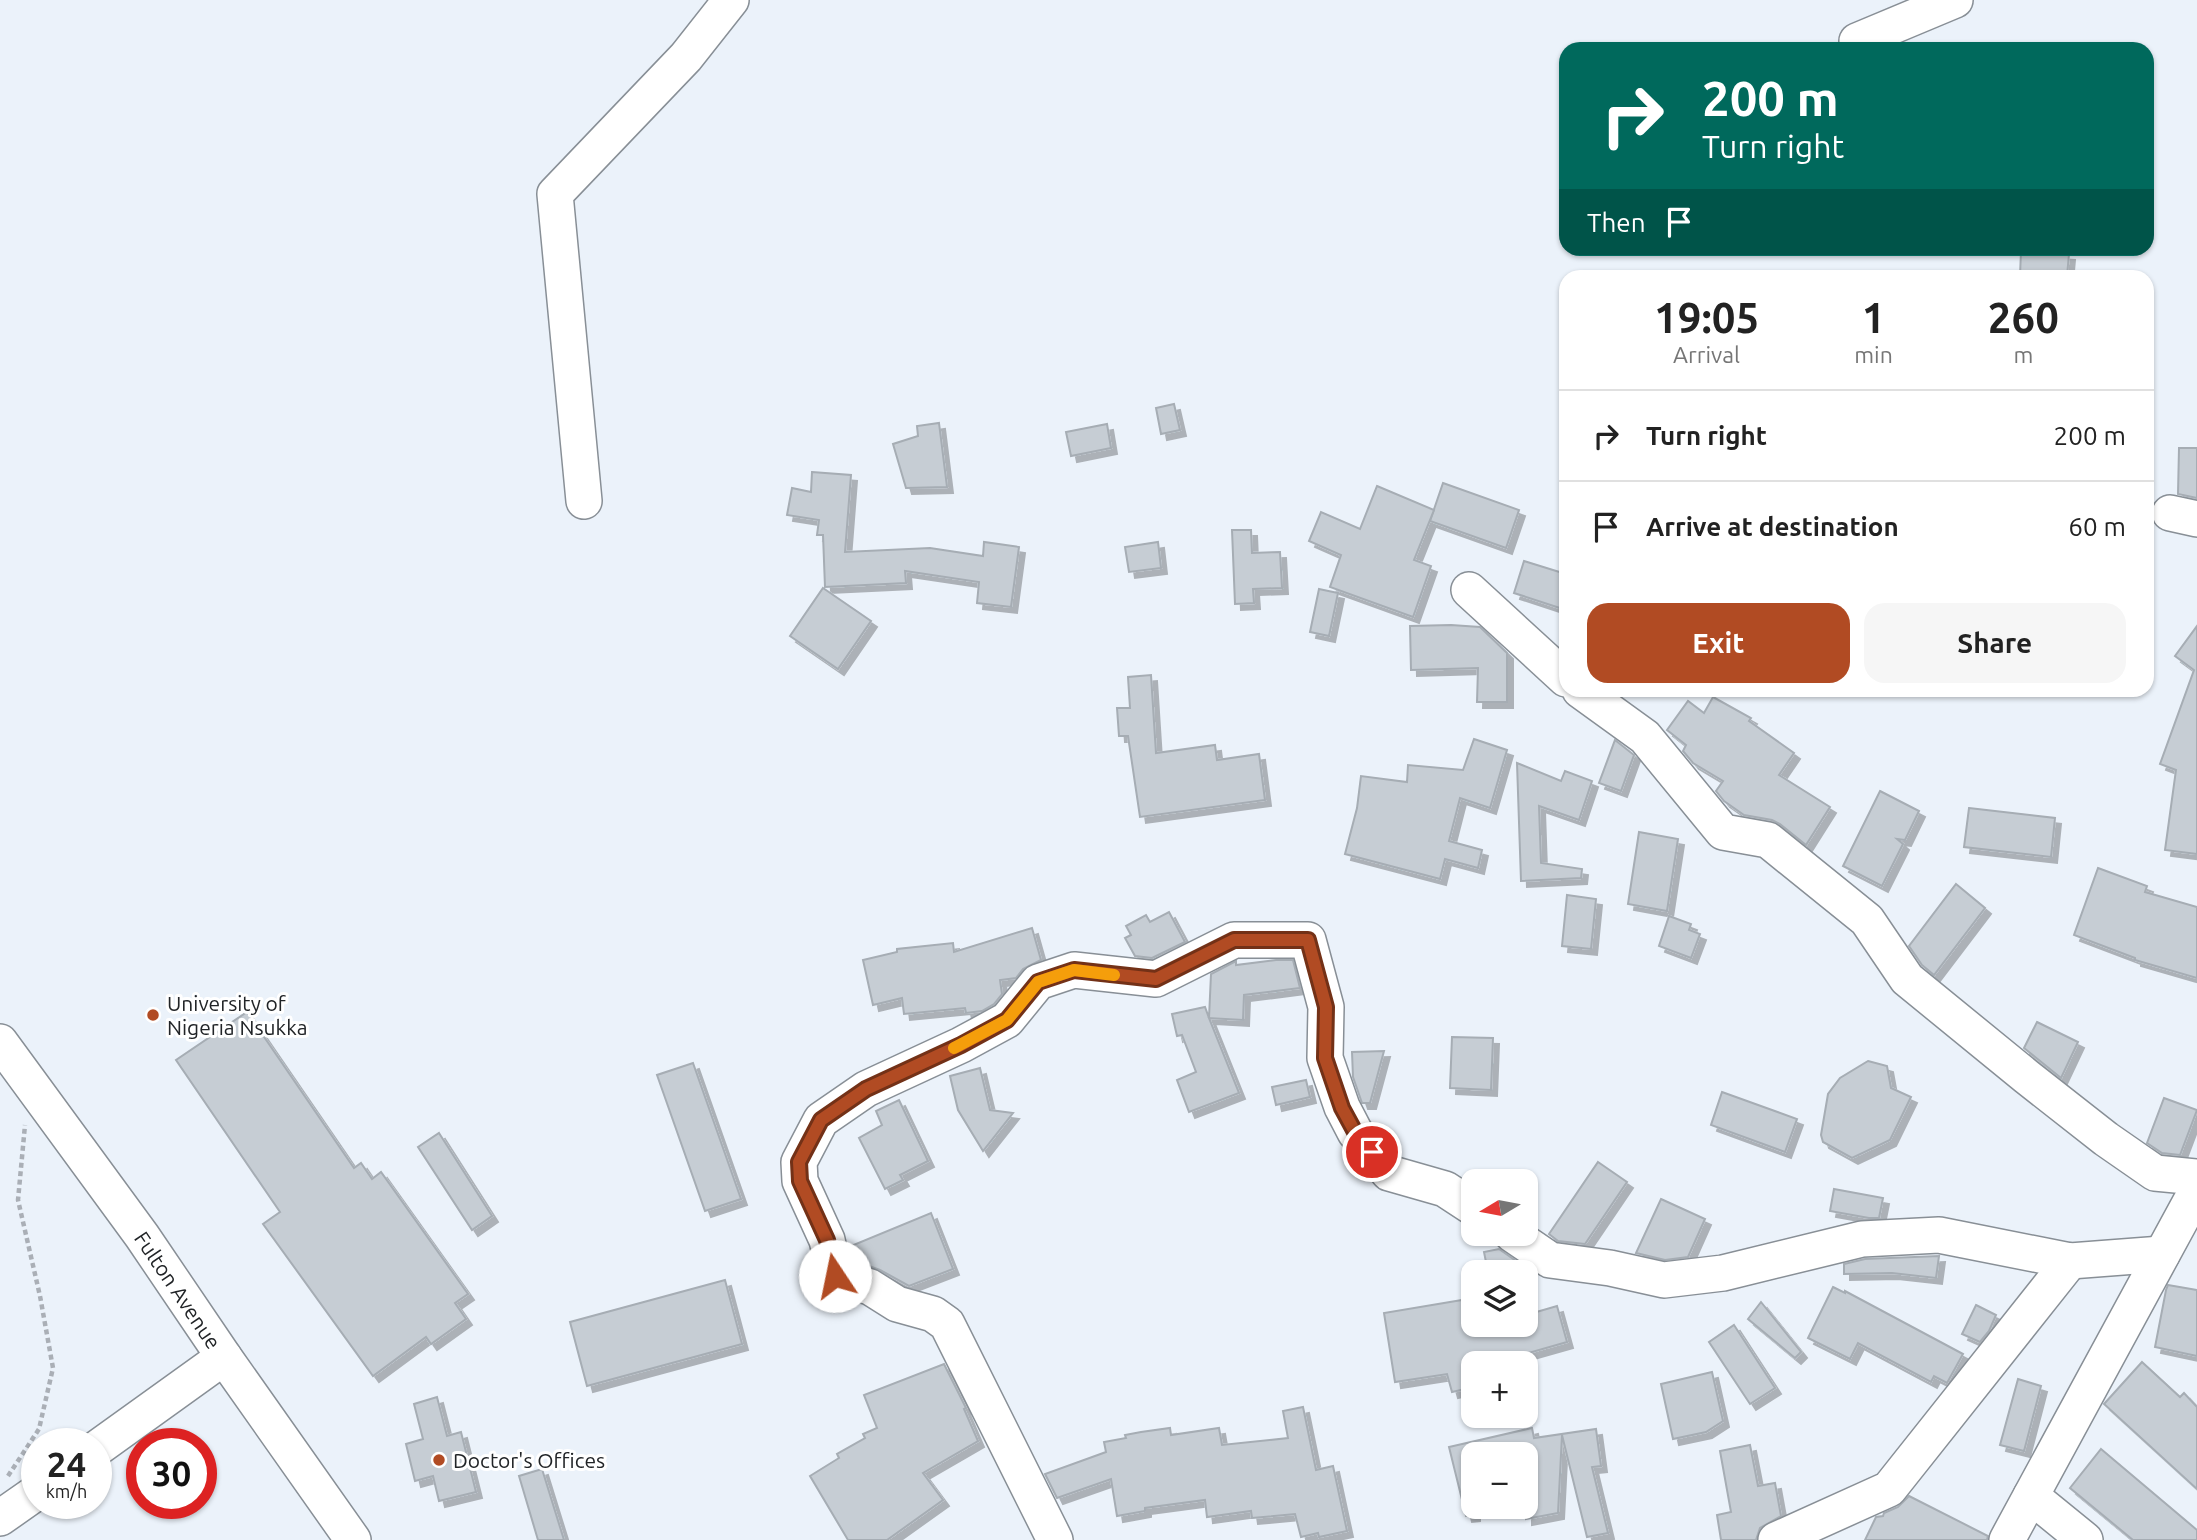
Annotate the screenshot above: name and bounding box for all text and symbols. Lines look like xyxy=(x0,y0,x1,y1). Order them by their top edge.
icon: right xyxy=(1587,70,1678,161)
text: 200 m xyxy=(1702,70,1839,125)
text: Turn right xyxy=(1702,128,1844,164)
icon: arrive xyxy=(1660,203,1698,241)
text: Then xyxy=(1587,208,1646,237)
text: 19:05 xyxy=(1654,294,1759,341)
text: 1 xyxy=(1862,294,1885,341)
text: 260 xyxy=(1988,294,2059,341)
text: Arrival xyxy=(1673,342,1740,367)
text: min xyxy=(1854,342,1893,367)
text: m xyxy=(2013,342,2033,367)
icon: right xyxy=(1587,417,1625,455)
text: Turn right xyxy=(1646,421,1767,450)
text: 200 m xyxy=(2054,421,2126,450)
icon: arrive xyxy=(1587,508,1625,546)
text: Arrive at destination xyxy=(1646,512,1899,541)
text: 60 m xyxy=(2068,512,2126,541)
button: Exit xyxy=(1587,603,1850,683)
button: Share xyxy=(1864,603,2126,683)
place label: University of Nigeria Nsukka xyxy=(167,991,308,1039)
marker: University of Nigeria Nsukka xyxy=(145,1007,161,1023)
pin xyxy=(1342,1122,1402,1182)
icon: arrive xyxy=(1353,1133,1391,1171)
north arrow xyxy=(1461,1169,1538,1246)
map controls xyxy=(1461,1169,1538,1519)
street label: Fulton Avenue xyxy=(130,1227,226,1353)
position arrow xyxy=(798,1239,872,1313)
button: layers xyxy=(1461,1260,1538,1337)
button: + xyxy=(1461,1351,1538,1428)
speed limit sign: 30 xyxy=(126,1428,217,1519)
button: − xyxy=(1461,1442,1538,1519)
text: 24 xyxy=(47,1444,86,1484)
place label: Doctor's Offices xyxy=(453,1448,605,1472)
marker: Doctor's Offices xyxy=(431,1452,447,1468)
text: km/h xyxy=(46,1481,87,1501)

